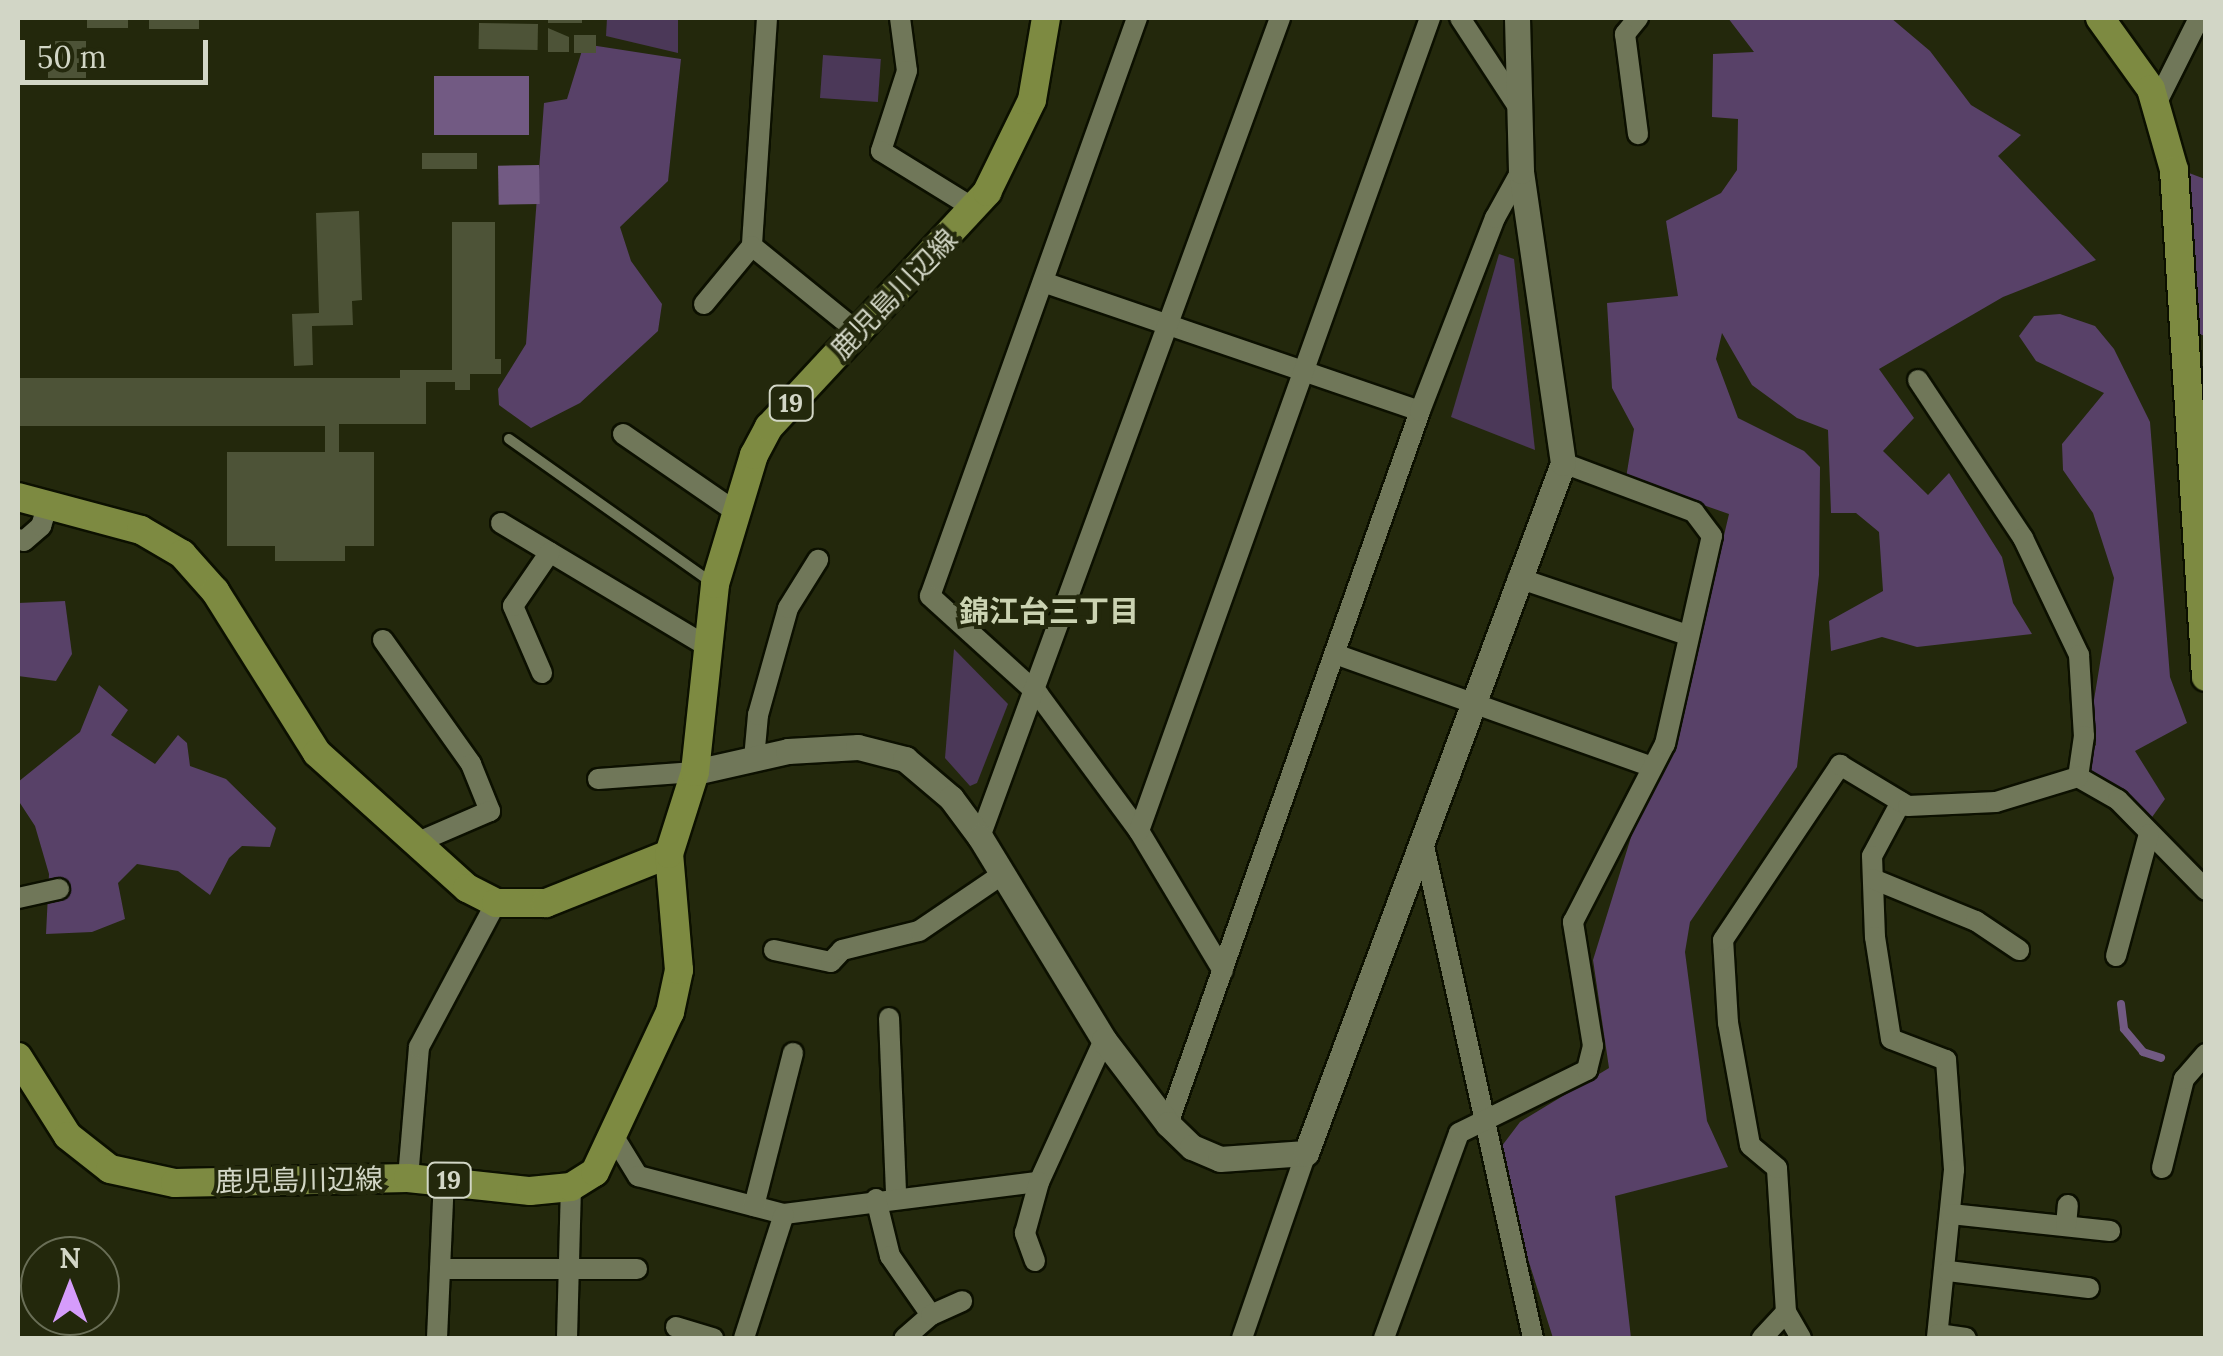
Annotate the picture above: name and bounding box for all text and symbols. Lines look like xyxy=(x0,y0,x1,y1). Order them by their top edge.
scale bar xyxy=(25,20,212,82)
text: 50 m xyxy=(37,38,107,76)
street label: 鹿児島川辺線 xyxy=(824,222,964,366)
road number: 19 xyxy=(768,383,814,423)
district label: 錦江台三丁目 xyxy=(959,593,1139,629)
road number: 19 xyxy=(426,1160,472,1200)
street label: 鹿児島川辺線 xyxy=(215,1162,383,1198)
north arrow xyxy=(20,1236,120,1336)
text: N xyxy=(59,1240,81,1276)

